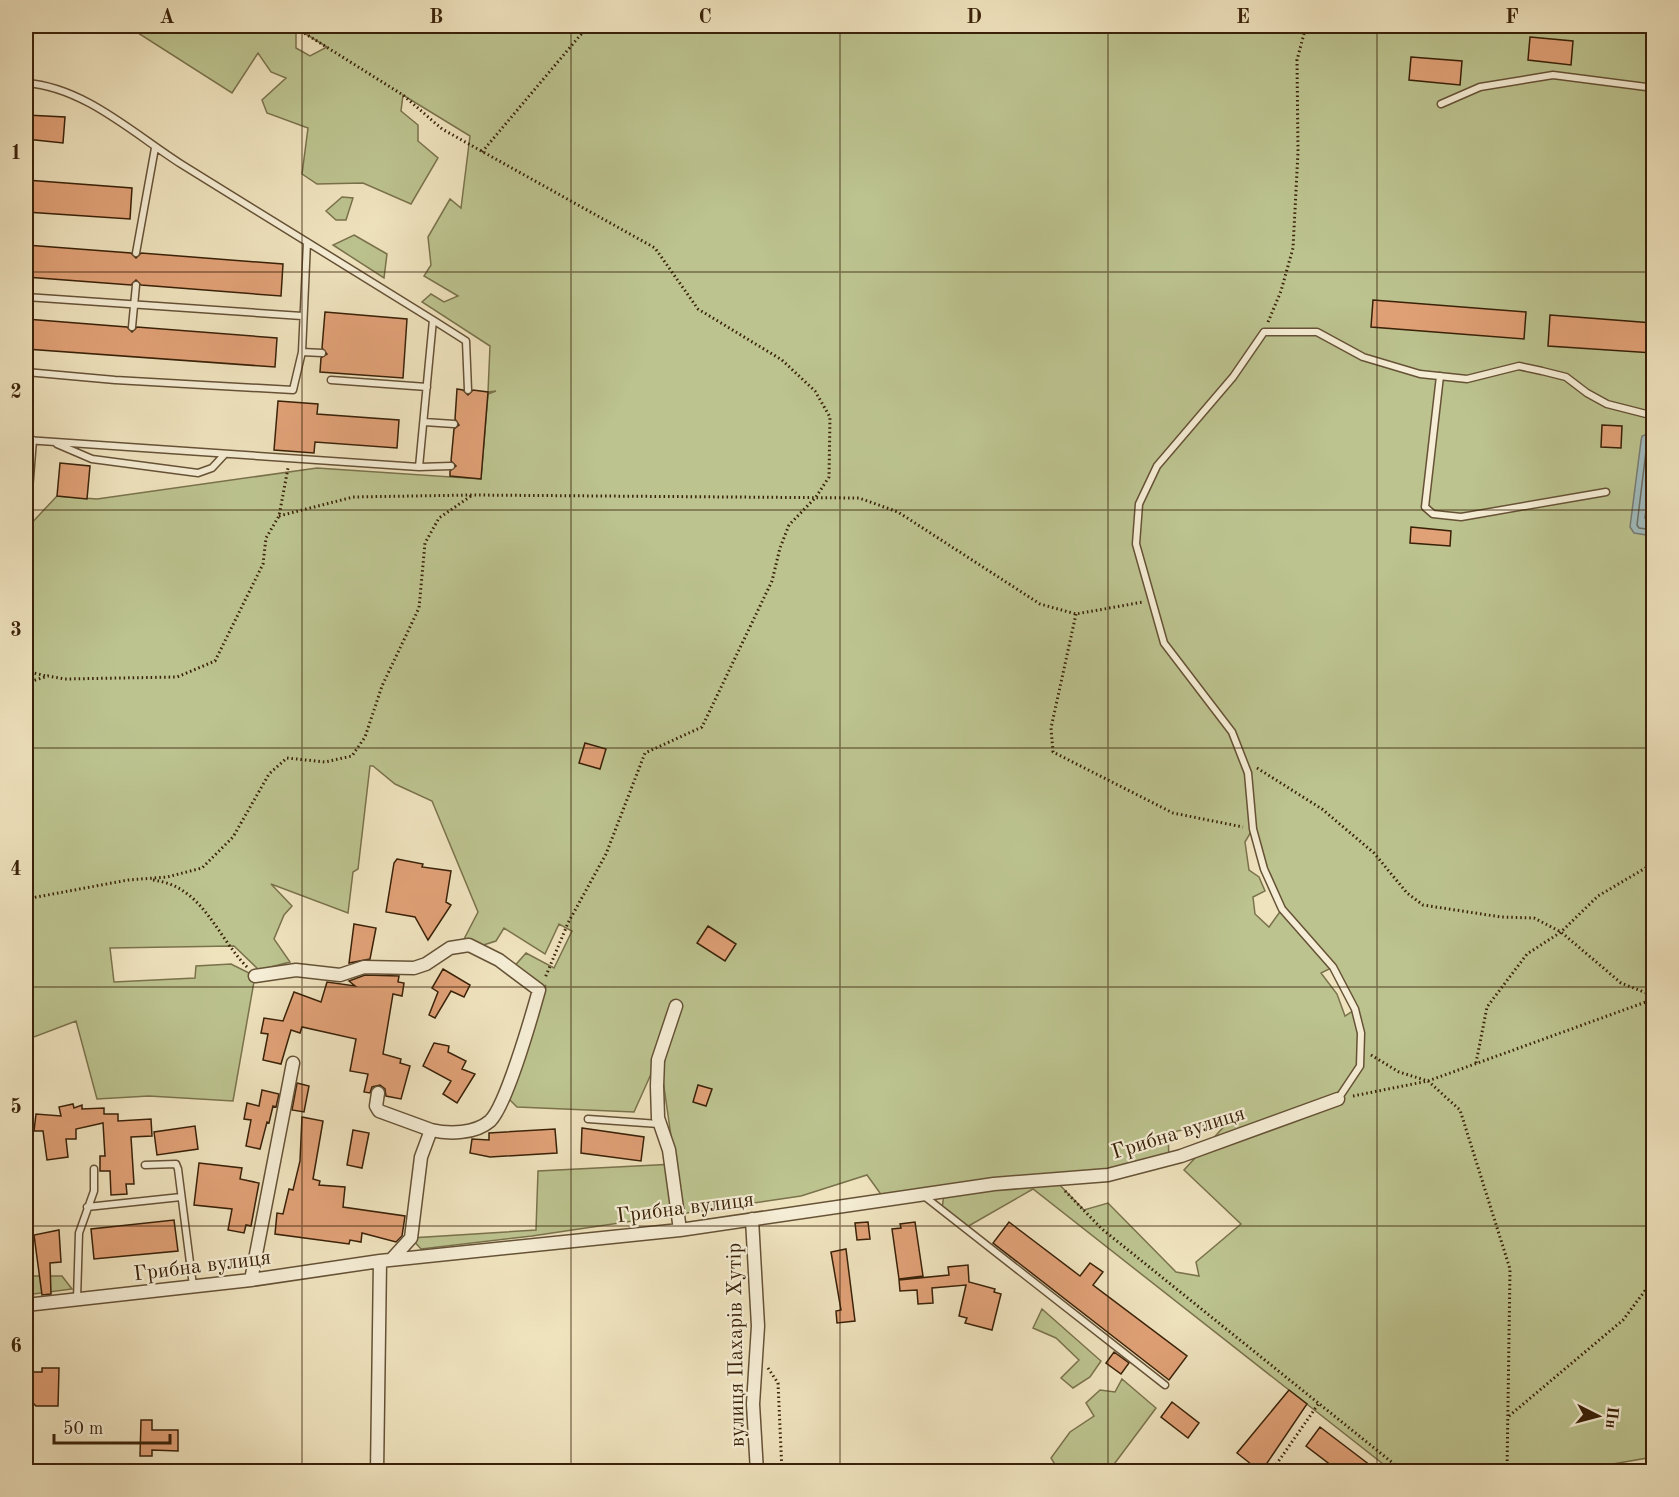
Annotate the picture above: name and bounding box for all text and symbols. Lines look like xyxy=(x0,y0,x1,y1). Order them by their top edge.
text: A xyxy=(159,8,175,28)
text: B xyxy=(429,8,443,28)
text: C xyxy=(698,8,712,28)
text: D xyxy=(966,8,982,28)
text: E xyxy=(1236,8,1250,28)
text: F xyxy=(1505,8,1519,28)
text: 1 xyxy=(10,144,22,164)
text: 2 xyxy=(10,383,22,403)
text: 3 xyxy=(10,621,22,641)
text: 4 xyxy=(10,860,22,880)
text: 5 xyxy=(10,1097,22,1118)
street label: Грибна вулиця xyxy=(1109,1103,1248,1164)
street label: Грибна вулиця xyxy=(615,1190,755,1227)
street label: вулиця Пахарів Хутір xyxy=(724,1243,749,1447)
street label: Грибна вулиця xyxy=(132,1248,272,1285)
text: 6 xyxy=(10,1337,22,1357)
north arrow xyxy=(1568,1386,1628,1446)
text: Пн xyxy=(1602,1406,1620,1429)
scale bar xyxy=(54,1407,170,1445)
text: 50 m xyxy=(63,1420,103,1438)

